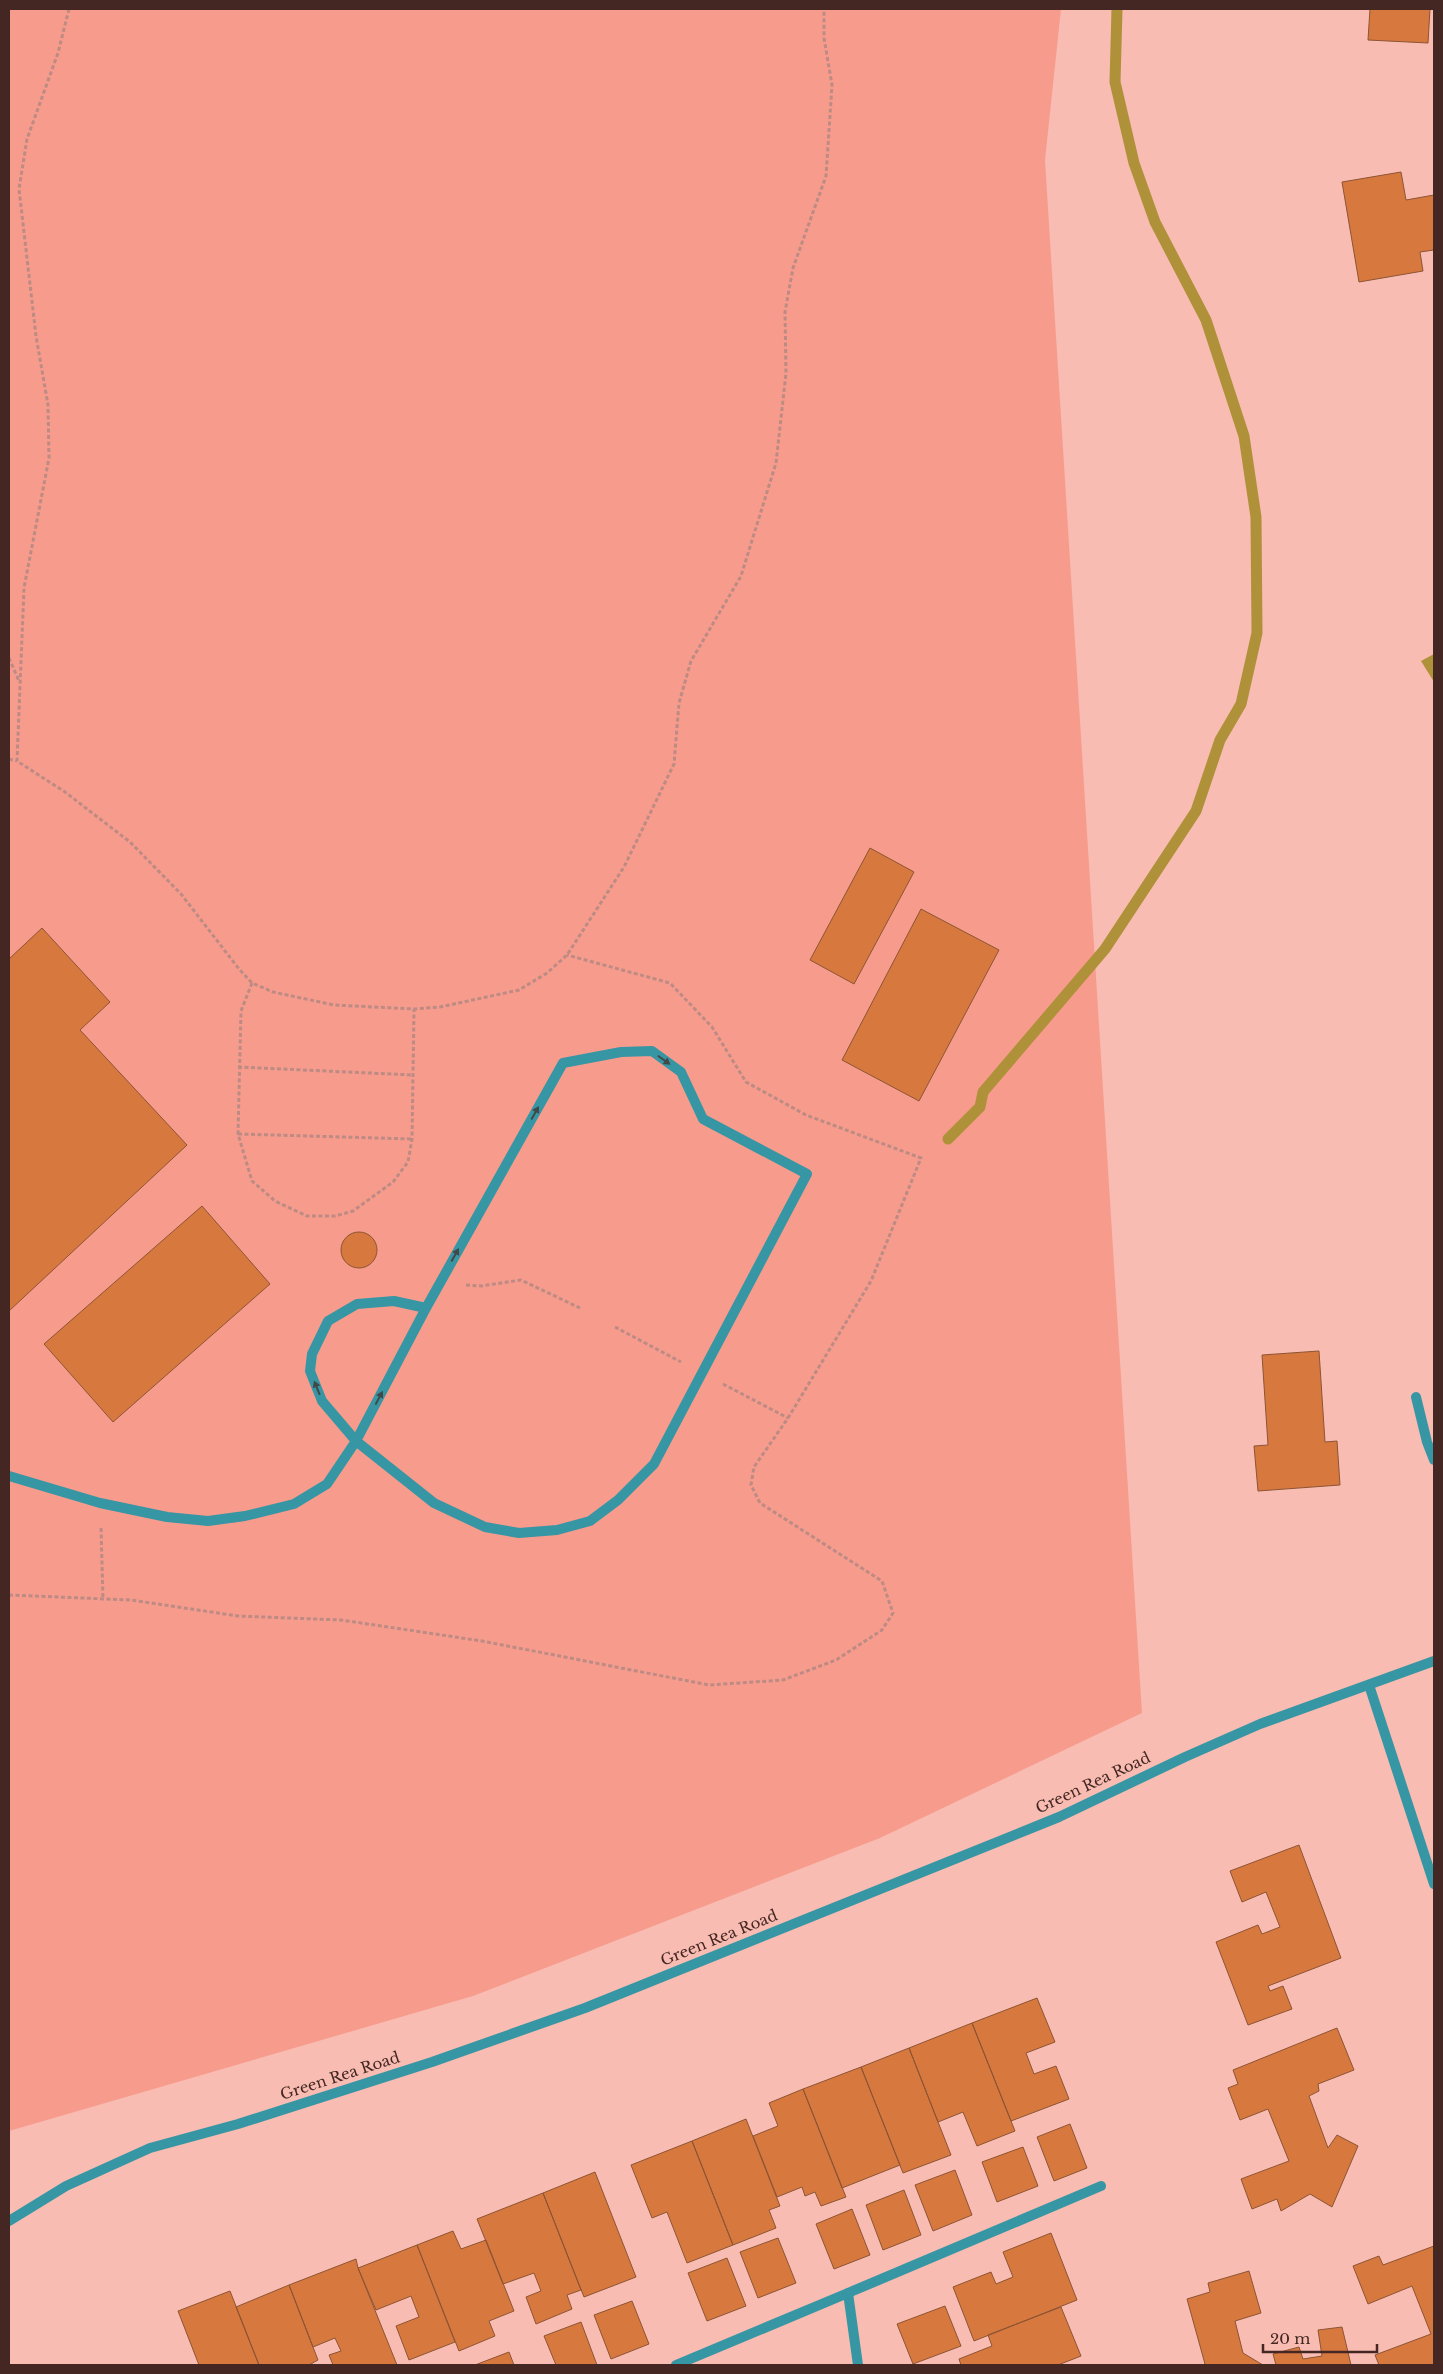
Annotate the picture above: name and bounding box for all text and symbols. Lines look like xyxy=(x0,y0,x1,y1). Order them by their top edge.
one-way arrow xyxy=(657,1055,671,1065)
one-way arrow xyxy=(531,1106,539,1121)
one-way arrow xyxy=(451,1248,460,1262)
one-way arrow xyxy=(313,1381,320,1396)
one-way arrow xyxy=(375,1391,383,1405)
street label: Green Rea Road xyxy=(1032,1748,1153,1817)
street label: Green Rea Road xyxy=(658,1905,780,1970)
street label: Green Rea Road xyxy=(278,2047,402,2104)
scale bar xyxy=(1263,2322,1377,2354)
text: 20 m xyxy=(1270,2329,1310,2348)

